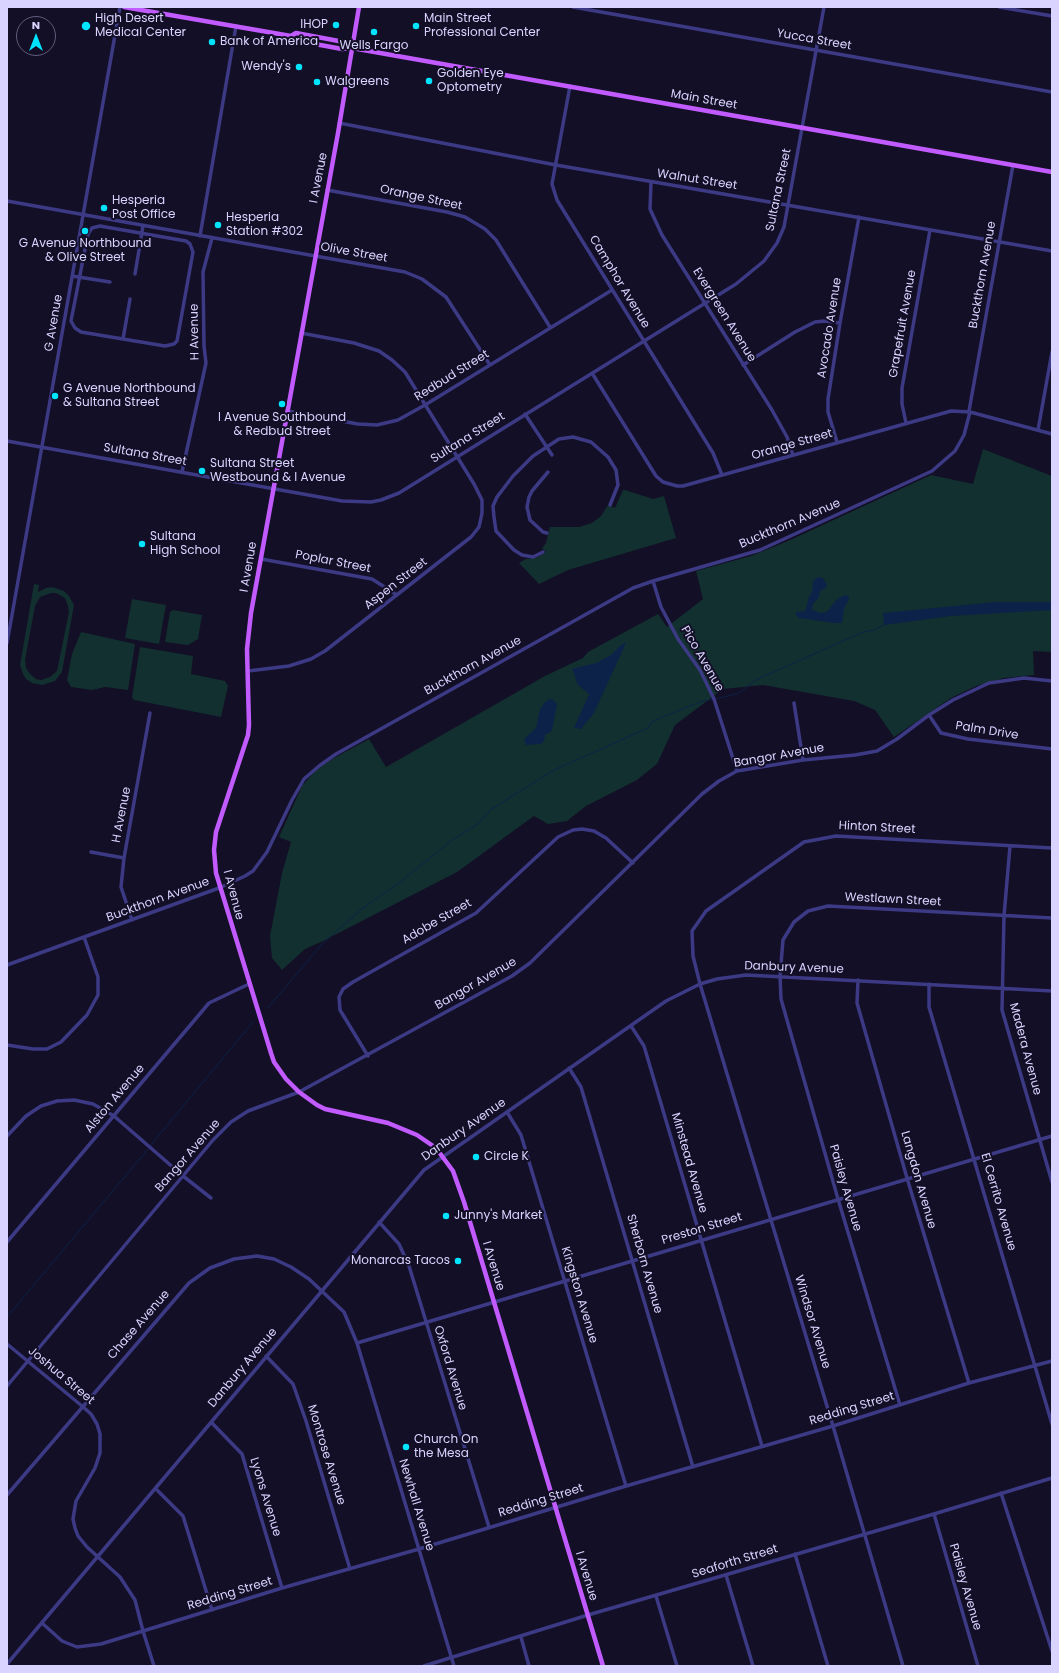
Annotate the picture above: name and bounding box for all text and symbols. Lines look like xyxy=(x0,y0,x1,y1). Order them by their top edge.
place label: High Desert Medical Center xyxy=(95,12,186,40)
place label: Main Street Professional Center xyxy=(424,12,540,40)
north arrow xyxy=(16,16,56,56)
text: N xyxy=(32,17,40,33)
place label: IHOP xyxy=(300,18,328,32)
marker: High Desert Medical Center xyxy=(80,20,92,32)
marker: IHOP xyxy=(331,20,341,30)
marker: Main Street Professional Center xyxy=(411,21,421,31)
street label: Yucca Street xyxy=(775,26,853,54)
marker: Wells Fargo xyxy=(369,27,379,37)
place label: Bank of America xyxy=(220,35,318,49)
marker: Bank of America xyxy=(207,37,217,47)
place label: Wells Fargo xyxy=(340,39,408,53)
place label: Wendy's xyxy=(241,60,291,74)
marker: Wendy's xyxy=(294,62,304,72)
place label: Golden Eye Optometry xyxy=(437,67,504,95)
place label: Walgreens xyxy=(325,75,389,89)
marker: Golden Eye Optometry xyxy=(424,76,434,86)
marker: Walgreens xyxy=(312,77,322,87)
street label: Main Street xyxy=(670,87,738,113)
street label: Sultana Street xyxy=(763,147,795,233)
street label: I Avenue xyxy=(307,151,331,205)
street label: Walnut Street xyxy=(656,167,738,193)
street label: Orange Street xyxy=(379,182,463,214)
place label: Hesperia Post Office xyxy=(112,194,175,222)
marker: Hesperia Post Office xyxy=(99,203,109,213)
place label: Hesperia Station #302 xyxy=(226,211,303,239)
marker: Hesperia Station #302 xyxy=(213,220,223,230)
street label: Buckthorn Avenue xyxy=(966,220,1000,330)
marker: G Avenue Northbound & Olive Street xyxy=(80,226,90,236)
street label: Camphor Avenue xyxy=(586,233,652,331)
place label: G Avenue Northbound & Olive Street xyxy=(19,237,151,265)
street label: Olive Street xyxy=(319,240,389,266)
street label: Evergreen Avenue xyxy=(689,265,759,365)
street label: Grapefruit Avenue xyxy=(886,269,920,379)
street label: Avocado Avenue xyxy=(815,277,845,379)
street label: G Avenue xyxy=(42,293,66,353)
street label: H Avenue xyxy=(187,304,203,360)
street label: Redbud Street xyxy=(412,347,492,405)
place label: G Avenue Northbound & Sultana Street xyxy=(63,382,196,410)
marker: G Avenue Northbound & Sultana Street xyxy=(50,391,60,401)
marker: I Avenue Southbound & Redbud Street xyxy=(277,399,287,409)
street label: Sultana Street xyxy=(428,410,508,466)
place label: I Avenue Southbound & Redbud Street xyxy=(218,411,346,439)
street label: Orange Street xyxy=(750,427,834,463)
street label: Sultana Street xyxy=(102,441,188,469)
place label: Sultana Street Westbound & I Avenue xyxy=(210,457,346,485)
marker: Sultana Street Westbound & I Avenue xyxy=(197,466,207,476)
street label: Buckthorn Avenue xyxy=(737,496,843,552)
place label: Sultana High School xyxy=(150,530,221,558)
marker: Sultana High School xyxy=(137,539,147,549)
street label: I Avenue xyxy=(237,541,261,593)
street label: Poplar Street xyxy=(294,548,372,576)
street label: Aspen Street xyxy=(362,555,430,613)
street label: Pico Avenue xyxy=(677,624,727,694)
street label: Buckthorn Avenue xyxy=(422,633,524,699)
street label: Palm Drive xyxy=(954,719,1020,743)
street label: Bangor Avenue xyxy=(733,741,825,771)
street label: H Avenue xyxy=(110,786,134,844)
street label: Hinton Street xyxy=(838,819,916,837)
street label: I Avenue xyxy=(219,868,247,922)
street label: Buckthorn Avenue xyxy=(104,875,212,925)
street label: Westlawn Street xyxy=(844,890,942,910)
street label: Adobe Street xyxy=(400,896,474,948)
street label: Bangor Avenue xyxy=(433,955,519,1013)
street label: Danbury Avenue xyxy=(744,959,844,977)
street label: Madera Avenue xyxy=(1006,1001,1044,1097)
street label: Alston Avenue xyxy=(82,1062,148,1136)
street label: Danbury Avenue xyxy=(419,1096,509,1164)
street label: Minstead Avenue xyxy=(668,1111,710,1215)
street label: Bangor Avenue xyxy=(152,1117,224,1195)
street label: Langdon Avenue xyxy=(897,1130,939,1230)
street label: Paisley Avenue xyxy=(826,1143,864,1233)
place label: Circle K xyxy=(484,1150,529,1164)
street label: El Cerrito Avenue xyxy=(977,1151,1019,1253)
marker: Circle K xyxy=(471,1152,481,1162)
place label: Junny's Market xyxy=(454,1209,542,1223)
street label: Preston Street xyxy=(660,1210,744,1248)
marker: Junny's Market xyxy=(441,1211,451,1221)
street label: Sherborn Avenue xyxy=(623,1213,665,1315)
street label: I Avenue xyxy=(479,1239,507,1293)
street label: Kingston Avenue xyxy=(557,1245,601,1345)
place label: Monarcas Tacos xyxy=(351,1254,450,1268)
marker: Monarcas Tacos xyxy=(453,1256,463,1266)
street label: Windsor Avenue xyxy=(791,1273,833,1371)
street label: Chase Avenue xyxy=(105,1287,173,1363)
street label: Oxford Avenue xyxy=(430,1324,470,1412)
street label: Danbury Avenue xyxy=(205,1325,281,1411)
street label: Joshua Street xyxy=(25,1344,97,1408)
street label: Redding Street xyxy=(808,1389,896,1429)
street label: Montrose Avenue xyxy=(304,1403,348,1507)
place label: Church On the Mesa xyxy=(414,1433,478,1461)
marker: Church On the Mesa xyxy=(401,1442,411,1452)
street label: Lyons Avenue xyxy=(246,1456,284,1538)
street label: Newhall Avenue xyxy=(395,1457,437,1553)
street label: Redding Street xyxy=(497,1481,585,1521)
street label: Seaforth Street xyxy=(690,1542,780,1582)
street label: Paisley Avenue xyxy=(946,1542,984,1632)
street label: I Avenue xyxy=(572,1549,600,1603)
street label: Redding Street xyxy=(186,1574,274,1614)

